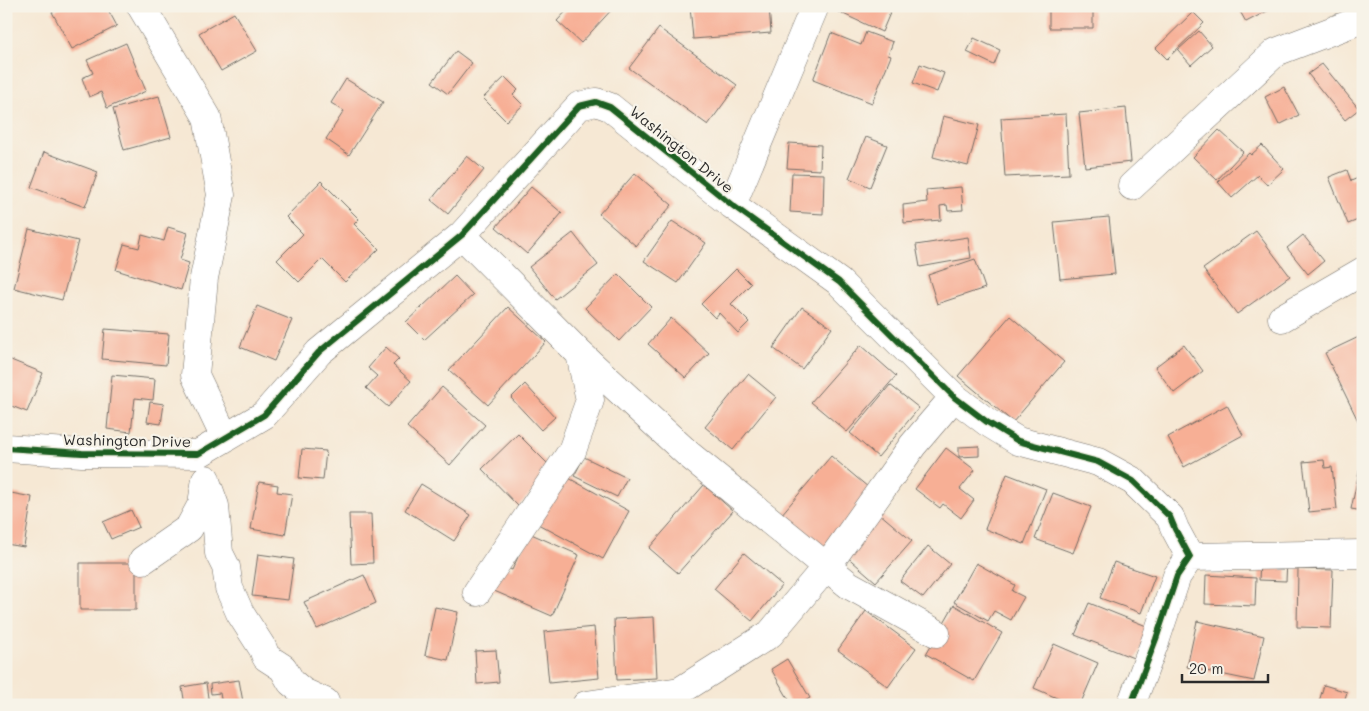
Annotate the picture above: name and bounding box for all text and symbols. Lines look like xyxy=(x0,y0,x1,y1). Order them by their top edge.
street label: Washington Drive xyxy=(626,101,738,197)
street label: Washington Drive xyxy=(63,429,191,451)
scale bar xyxy=(1182,651,1268,683)
text: 20 m xyxy=(1189,658,1223,678)

